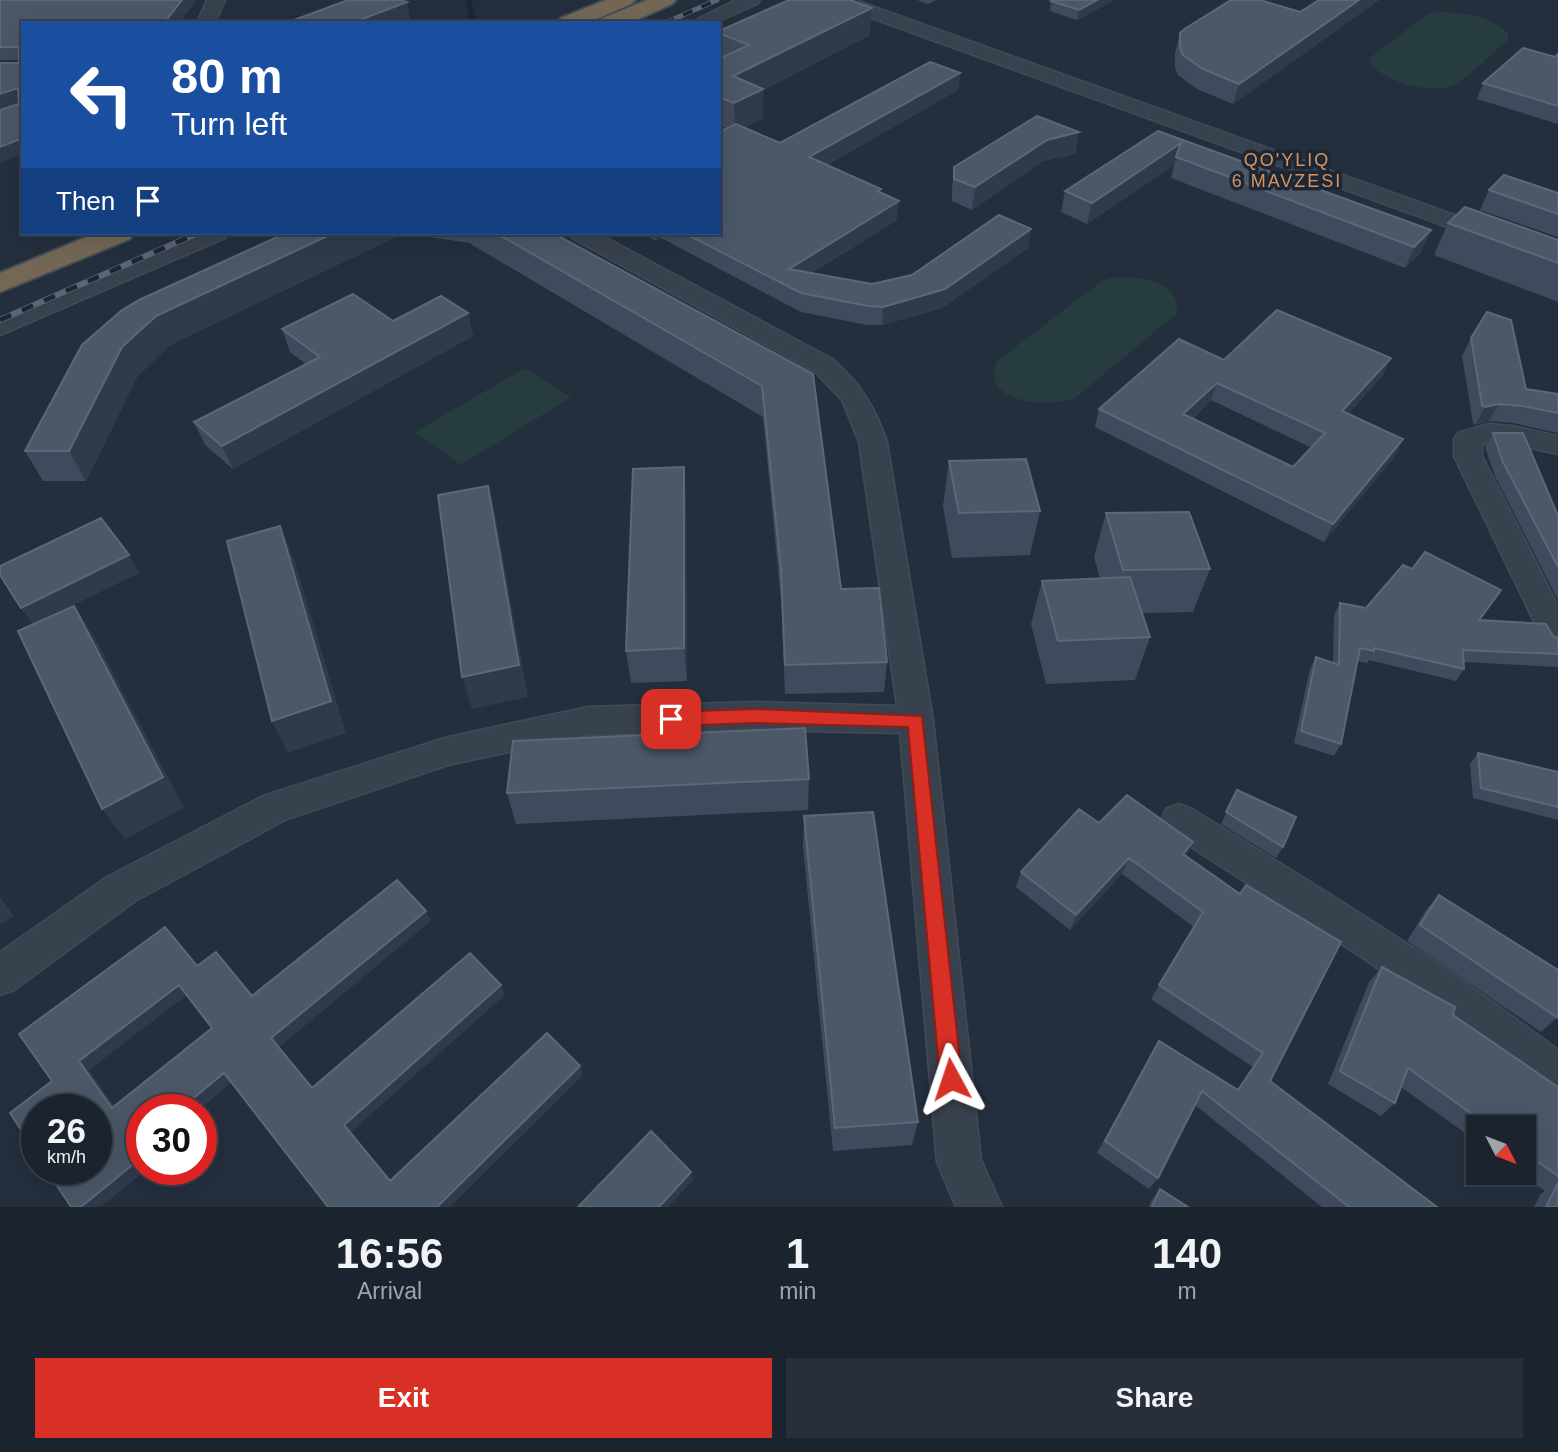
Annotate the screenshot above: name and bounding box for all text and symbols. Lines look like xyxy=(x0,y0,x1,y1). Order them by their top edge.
icon: left xyxy=(56,49,147,140)
text: 80 m xyxy=(171,49,283,103)
text: Turn left xyxy=(171,106,287,142)
district label: QO'YLIQ 6 MAVZESI xyxy=(1232,150,1342,191)
icon: arrive xyxy=(129,182,167,220)
text: Then xyxy=(56,186,115,216)
pin xyxy=(641,689,701,749)
icon: arrive xyxy=(652,700,690,738)
position arrow xyxy=(914,1042,988,1116)
speed limit sign: 30 xyxy=(126,1094,217,1185)
text: 26 xyxy=(47,1111,86,1150)
north arrow xyxy=(1466,1115,1536,1185)
map controls xyxy=(1466,1115,1536,1185)
text: km/h xyxy=(47,1147,86,1167)
text: 16:56 xyxy=(336,1230,443,1277)
text: 1 xyxy=(786,1230,809,1277)
text: 140 xyxy=(1152,1230,1222,1277)
text: Arrival xyxy=(357,1278,422,1304)
text: min xyxy=(779,1278,816,1304)
text: m xyxy=(1178,1278,1197,1304)
button: Exit xyxy=(35,1358,772,1438)
button: Share xyxy=(786,1358,1523,1438)

